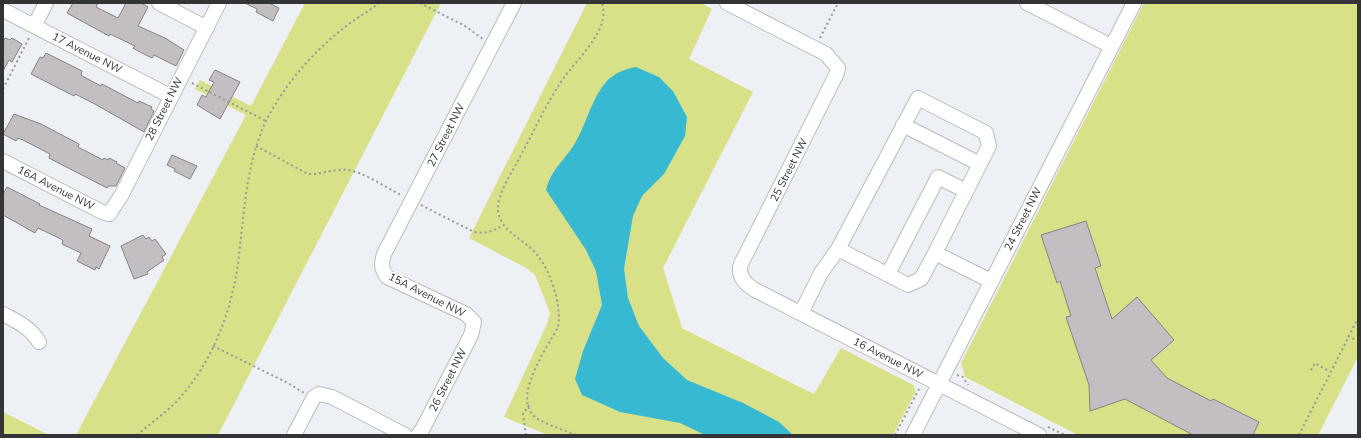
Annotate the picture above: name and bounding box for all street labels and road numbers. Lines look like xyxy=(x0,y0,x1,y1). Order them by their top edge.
street label: 17 Avenue NW xyxy=(49,29,125,77)
street label: 28 Street NW xyxy=(142,75,186,143)
street label: 27 Street NW xyxy=(424,101,468,169)
street label: 25 Street NW xyxy=(767,136,811,204)
street label: 16A Avenue NW xyxy=(15,162,97,214)
street label: 24 Street NW xyxy=(1001,185,1045,253)
street label: 15A Avenue NW xyxy=(386,269,468,321)
street label: 16 Avenue NW xyxy=(850,334,926,382)
street label: 26 Street NW xyxy=(426,346,470,414)

